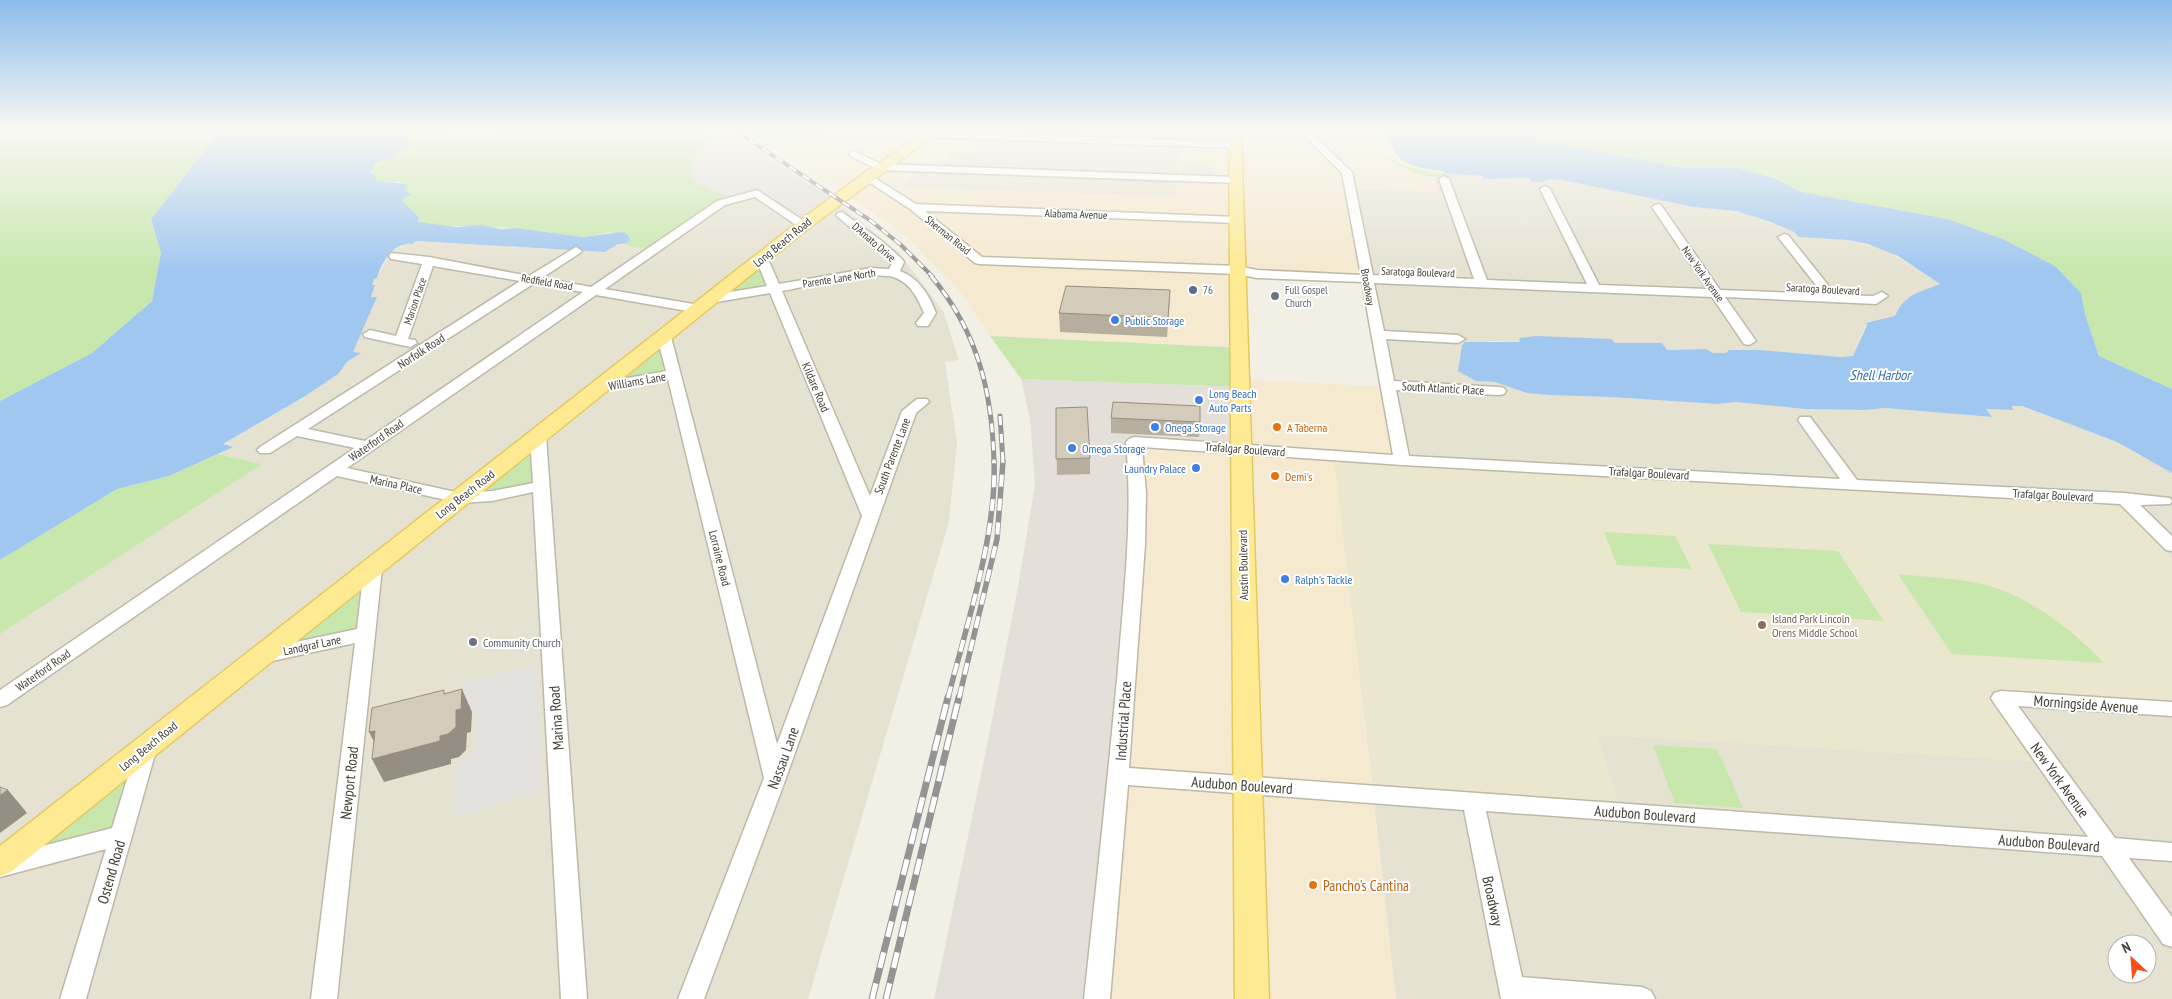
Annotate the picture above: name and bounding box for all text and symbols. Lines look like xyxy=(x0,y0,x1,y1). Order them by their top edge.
street label: Alabama Avenue xyxy=(1044,206,1108,222)
street label: Sherman Road xyxy=(922,212,974,258)
street label: Long Beach Road xyxy=(750,214,814,270)
street label: D'Amato Drive xyxy=(849,219,899,265)
street label: New York Avenue xyxy=(1679,244,1728,305)
street label: Saratoga Boulevard xyxy=(1381,264,1455,280)
street label: Parente Lane North xyxy=(802,265,877,291)
street label: Broadway xyxy=(1358,267,1378,307)
street label: Redfield Road xyxy=(520,271,574,293)
street label: Marion Place xyxy=(400,275,430,326)
street label: Saratoga Boulevard xyxy=(1786,280,1860,298)
place label: 76 xyxy=(1203,283,1213,297)
place label: Full Gospel Church xyxy=(1285,283,1328,310)
marker: 76 xyxy=(1187,284,1199,296)
marker: Full Gospel Church xyxy=(1269,290,1281,302)
place label: Public Storage xyxy=(1125,313,1184,328)
marker: Public Storage xyxy=(1109,314,1121,326)
street label: Norfolk Road xyxy=(395,330,447,372)
street label: Kildare Road xyxy=(799,360,833,414)
water label: Shell Harbor xyxy=(1850,366,1912,384)
street label: Williams Lane xyxy=(607,369,667,393)
street label: South Atlantic Place xyxy=(1401,378,1485,398)
place label: Long Beach Auto Parts xyxy=(1209,386,1257,415)
marker: Long Beach Auto Parts xyxy=(1193,394,1205,406)
street label: Waterford Road xyxy=(346,416,406,464)
street label: South Parente Lane xyxy=(871,416,913,496)
place label: Onega Storage xyxy=(1165,420,1226,435)
place label: A Taberna xyxy=(1287,420,1327,435)
marker: Onega Storage xyxy=(1149,421,1161,433)
marker: A Taberna xyxy=(1271,421,1283,433)
street label: Trafalgar Boulevard xyxy=(1204,439,1286,459)
place label: Omega Storage xyxy=(1082,441,1146,456)
marker: Omega Storage xyxy=(1066,442,1078,454)
place label: Laundry Palace xyxy=(1124,461,1186,476)
marker: Laundry Palace xyxy=(1190,462,1202,474)
street label: Trafalgar Boulevard xyxy=(1608,463,1690,483)
street label: Long Beach Road xyxy=(433,466,497,522)
place label: Demi's xyxy=(1285,469,1312,484)
marker: Demi's xyxy=(1269,470,1281,482)
street label: Marina Place xyxy=(369,471,424,497)
street label: Trafalgar Boulevard xyxy=(2012,485,2094,505)
street label: Lorraine Road xyxy=(706,529,734,587)
street label: Austin Boulevard xyxy=(1235,530,1251,600)
place label: Ralph's Tackle xyxy=(1295,572,1353,587)
marker: Ralph's Tackle xyxy=(1279,573,1291,585)
place label: Island Park Lincoln Orens Middle School xyxy=(1772,611,1858,640)
marker: Island Park Lincoln Orens Middle School xyxy=(1756,619,1768,631)
street label: Landgraf Lane xyxy=(282,632,342,658)
place label: Community Church xyxy=(483,635,561,650)
marker: Community Church xyxy=(467,636,479,648)
street label: Waterford Road xyxy=(13,646,73,694)
street label: Industrial Place xyxy=(1111,680,1135,762)
street label: Marina Road xyxy=(544,685,568,751)
street label: Morningside Avenue xyxy=(2033,691,2139,717)
street label: Long Beach Road xyxy=(116,718,180,774)
street label: Nassau Lane xyxy=(763,724,803,792)
street label: New York Avenue xyxy=(2026,739,2094,821)
street label: Newport Road xyxy=(336,746,362,820)
street label: Audubon Boulevard xyxy=(1191,772,1293,798)
street label: Audubon Boulevard xyxy=(1594,801,1696,827)
street label: Audubon Boulevard xyxy=(1998,830,2100,856)
street label: Ostend Road xyxy=(93,838,129,906)
street label: Broadway xyxy=(1478,874,1508,928)
place label: Pancho's Cantina xyxy=(1323,876,1409,895)
marker: Pancho's Cantina xyxy=(1307,879,1319,891)
north arrow xyxy=(2107,934,2157,984)
text: N xyxy=(2119,938,2134,957)

